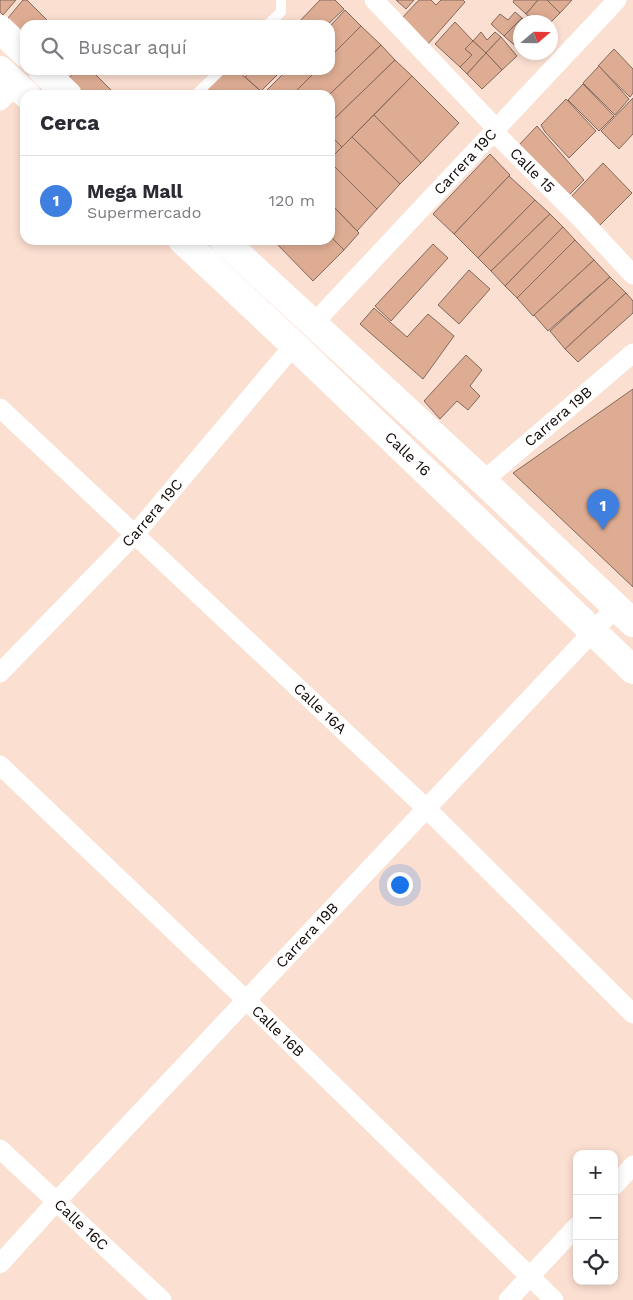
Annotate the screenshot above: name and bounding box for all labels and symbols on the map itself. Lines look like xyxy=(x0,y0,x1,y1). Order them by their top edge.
north arrow xyxy=(513,15,558,60)
street label: Carrera 19C xyxy=(430,125,500,199)
street label: Calle 15 xyxy=(506,144,559,197)
street label: Carrera 19B xyxy=(521,383,596,451)
street label: Calle 16 xyxy=(381,428,434,480)
street label: Carrera 19C xyxy=(118,475,186,551)
pin: 1 xyxy=(587,489,619,530)
street label: Calle 16A xyxy=(290,679,350,738)
your location xyxy=(387,872,413,898)
street label: Carrera 19B xyxy=(272,899,342,972)
street label: Calle 16B xyxy=(248,1002,308,1061)
street label: Calle 16C xyxy=(51,1195,112,1254)

